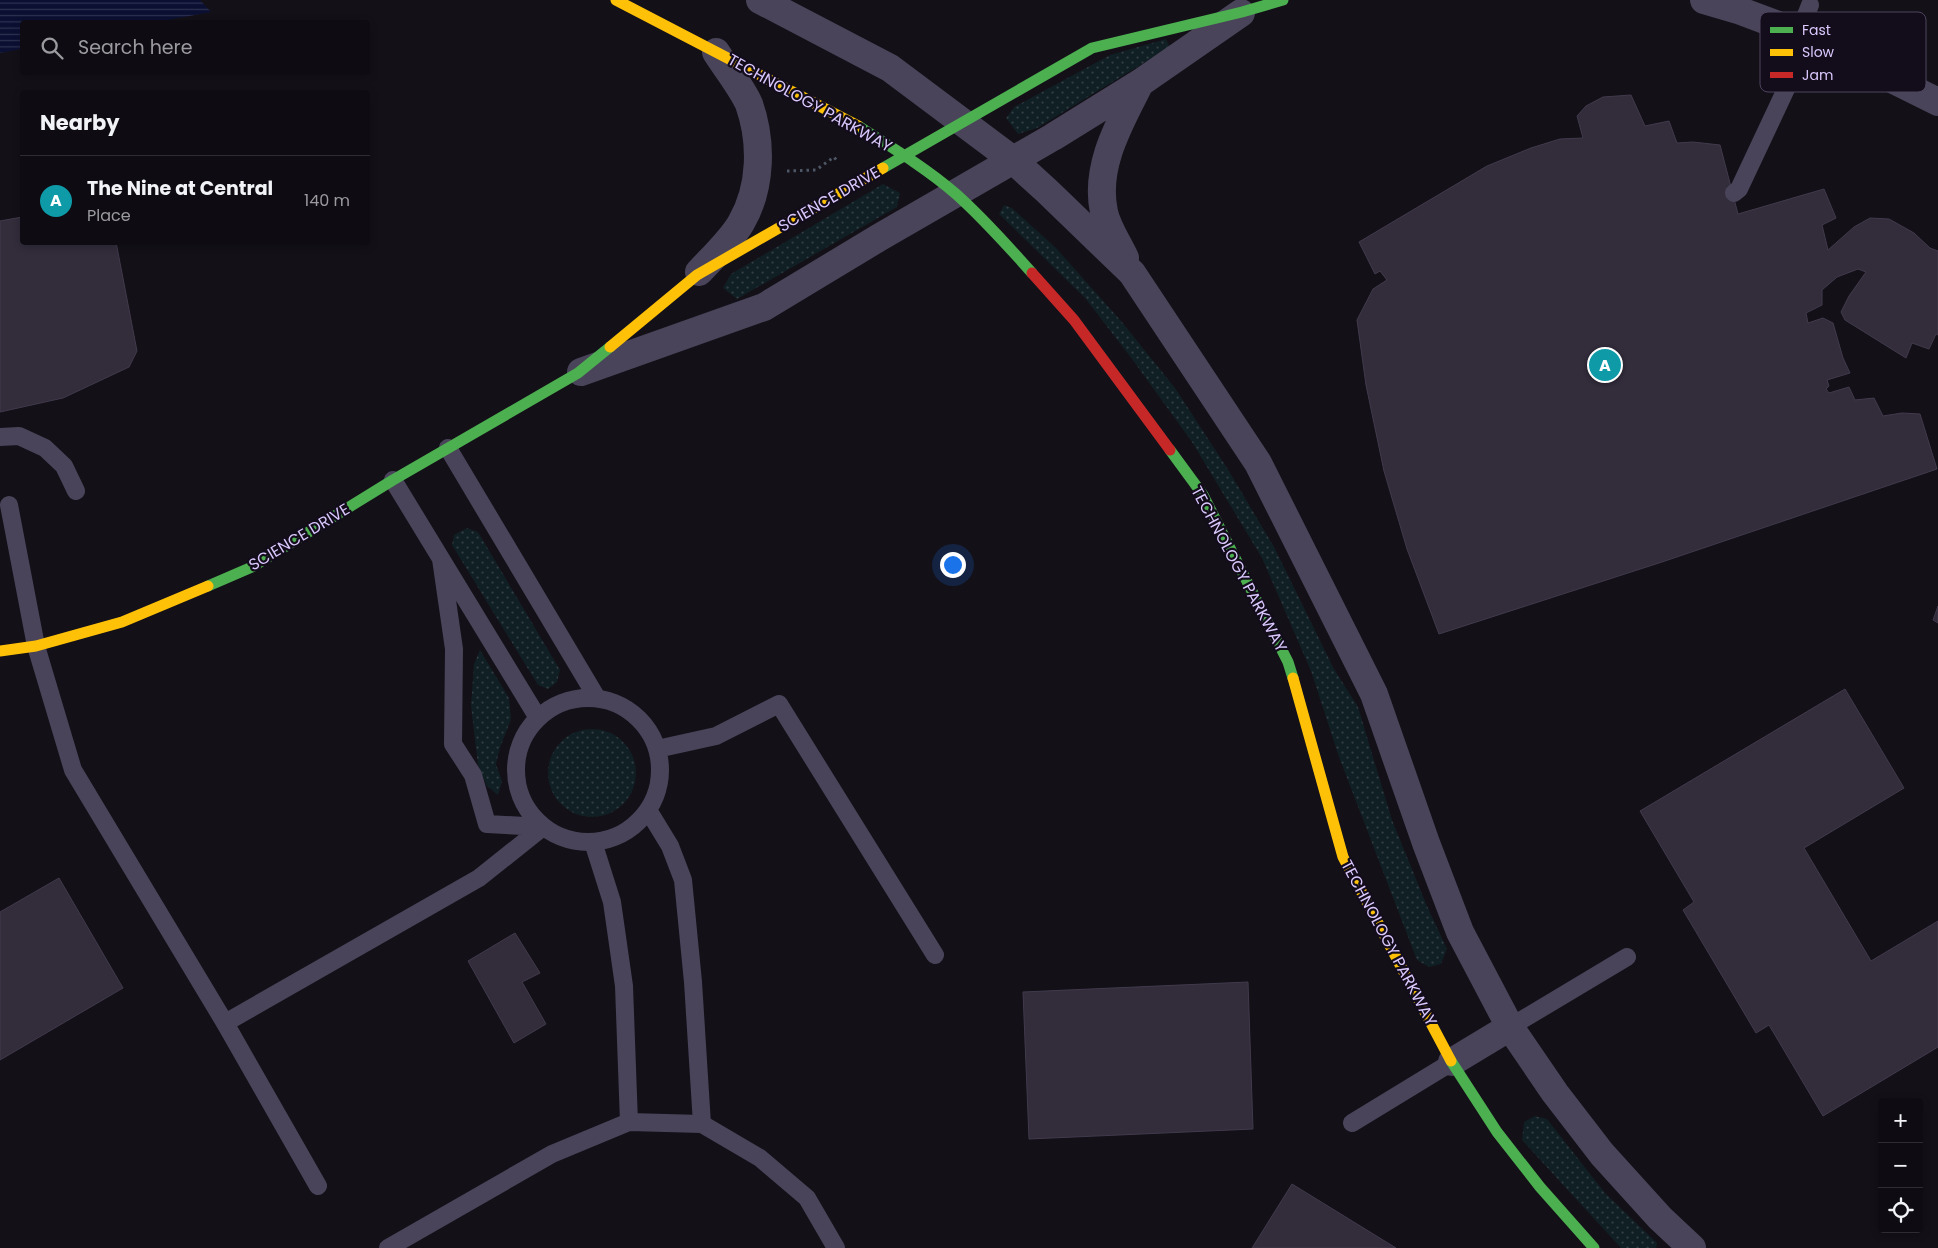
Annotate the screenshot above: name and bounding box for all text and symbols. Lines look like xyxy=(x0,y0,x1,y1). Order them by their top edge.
legend xyxy=(1760,12,1926,92)
search box xyxy=(20,20,370,75)
text: Fast xyxy=(1802,20,1831,40)
icon: search xyxy=(38,34,66,62)
text: Search here xyxy=(78,34,192,61)
text: Slow xyxy=(1802,42,1835,62)
street label: TECHNOLOGY PARKWAY xyxy=(724,48,897,158)
text: Jam xyxy=(1802,65,1833,85)
text: Nearby xyxy=(40,108,120,137)
street label: SCIENCE DRIVE xyxy=(774,161,884,237)
text: The Nine at Central xyxy=(87,175,273,202)
text: A xyxy=(50,189,62,212)
text: 140 m xyxy=(304,189,350,212)
text: Place xyxy=(87,204,131,227)
pin: A xyxy=(1589,346,1621,384)
street label: TECHNOLOGY PARKWAY xyxy=(1185,482,1293,657)
street label: SCIENCE DRIVE xyxy=(244,498,354,576)
your location xyxy=(940,552,966,578)
street label: TECHNOLOGY PARKWAY xyxy=(1335,856,1443,1031)
map controls xyxy=(1878,1098,1923,1233)
button: + xyxy=(1878,1098,1923,1143)
button: − xyxy=(1878,1143,1923,1188)
button: locate xyxy=(1878,1188,1923,1233)

